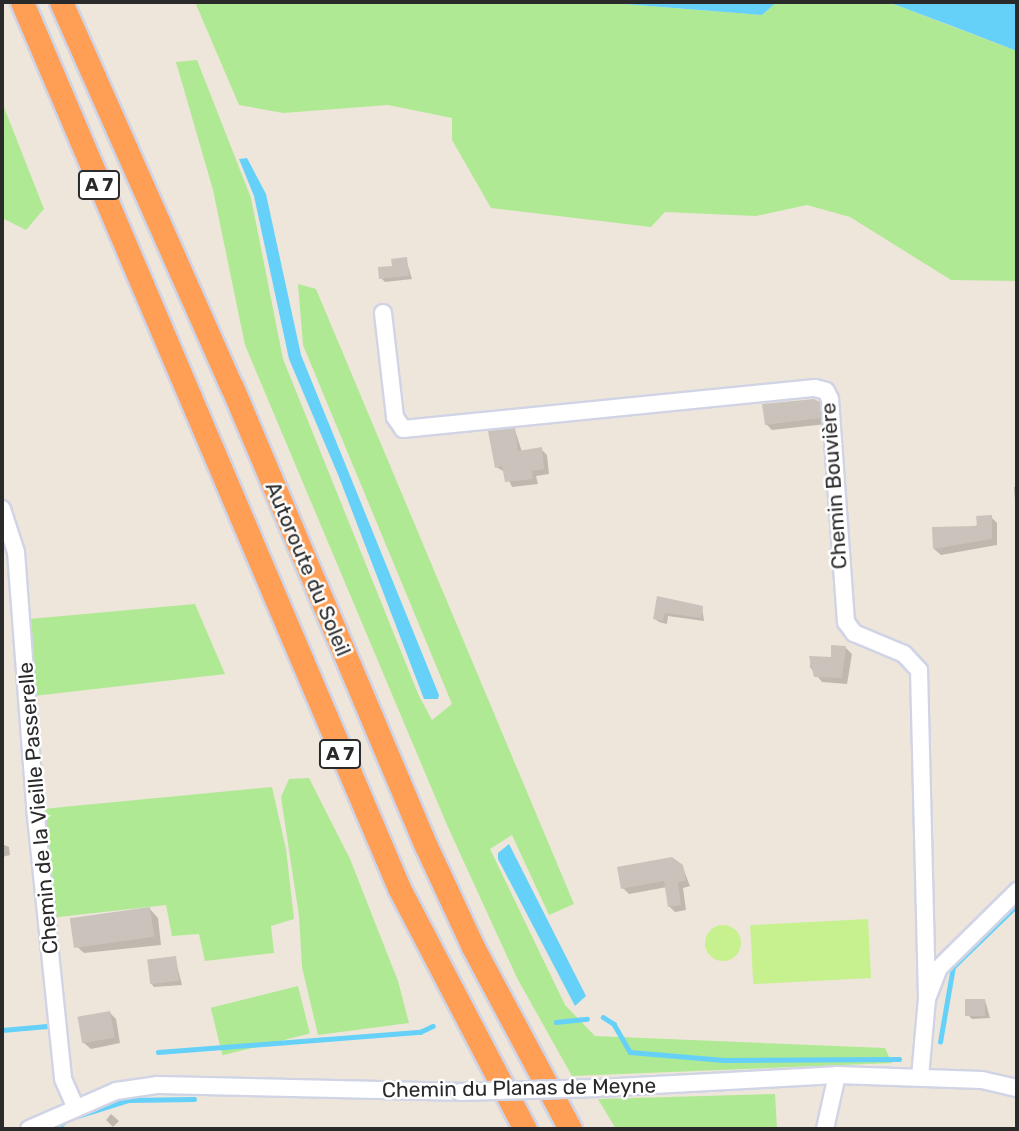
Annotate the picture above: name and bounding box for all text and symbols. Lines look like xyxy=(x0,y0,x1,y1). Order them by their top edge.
road number: A 7 xyxy=(76,169,122,200)
street label: Chemin Bouvière xyxy=(816,402,852,570)
street label: Autoroute du Soleil xyxy=(260,478,356,660)
street label: Chemin de la Vieille Passerelle xyxy=(13,661,63,955)
road number: A 7 xyxy=(317,738,363,769)
street label: Chemin du Planas de Meyne xyxy=(382,1073,656,1103)

